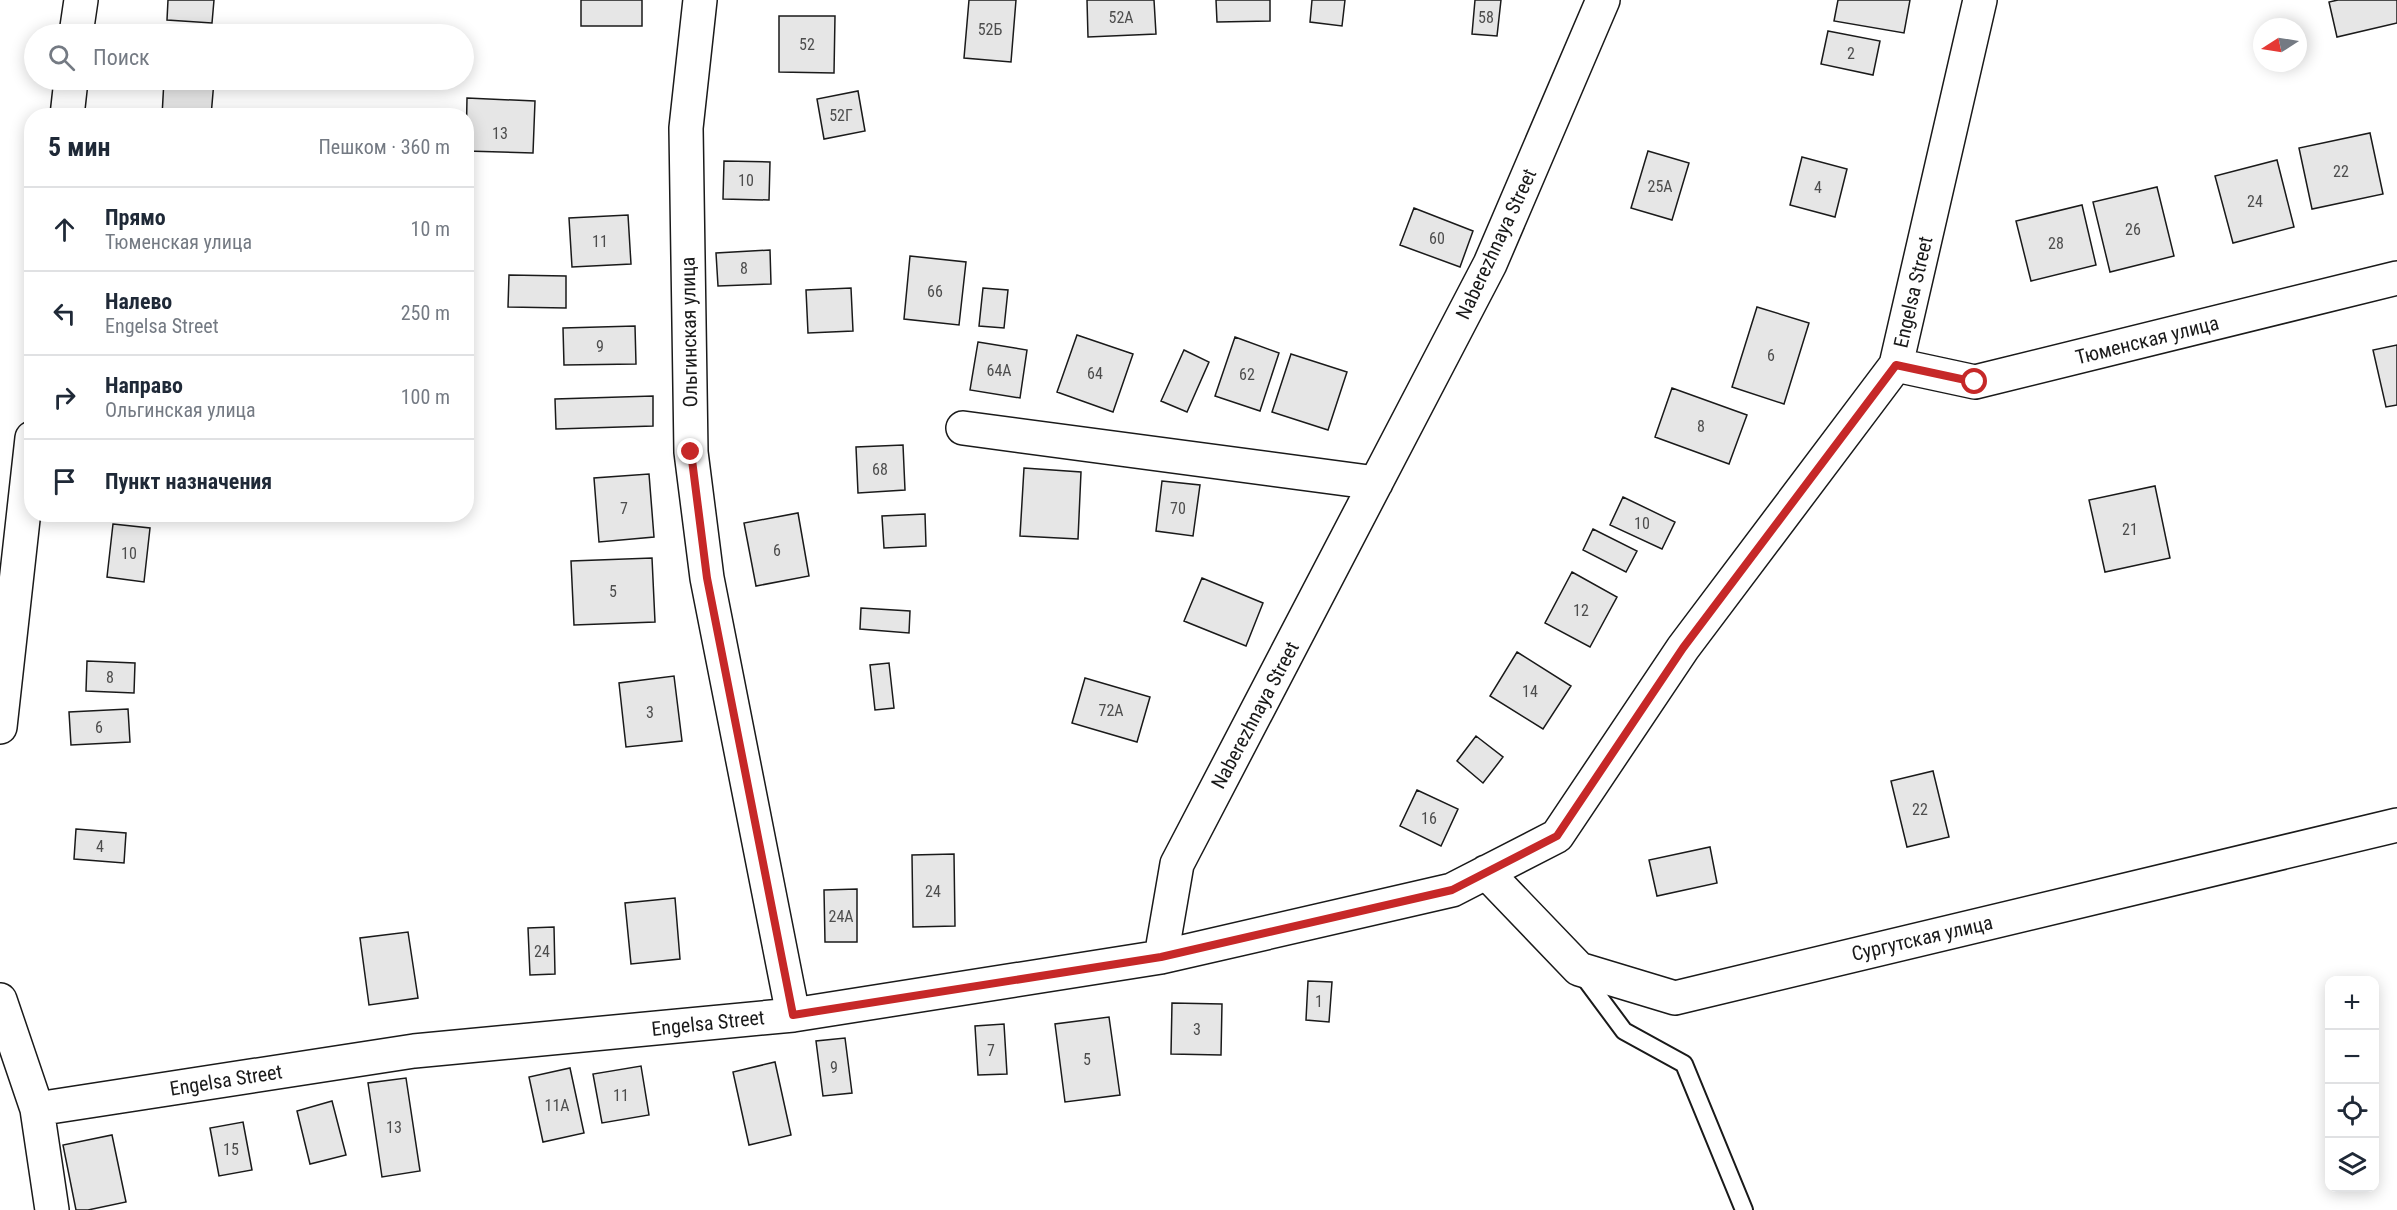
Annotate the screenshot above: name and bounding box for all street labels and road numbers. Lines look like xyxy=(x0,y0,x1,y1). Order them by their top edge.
street label: Naberezhnaya Street xyxy=(1451,165,1541,323)
street label: Engelsa Street xyxy=(1889,234,1937,350)
street label: Ольгинская улица xyxy=(676,256,702,408)
street label: Тюменская улица xyxy=(2073,311,2221,369)
street label: Naberezhnaya Street xyxy=(1206,637,1304,793)
street label: Сургутская улица xyxy=(1849,910,1995,966)
street label: Engelsa Street xyxy=(650,1005,766,1041)
street label: Engelsa Street xyxy=(168,1059,284,1101)

